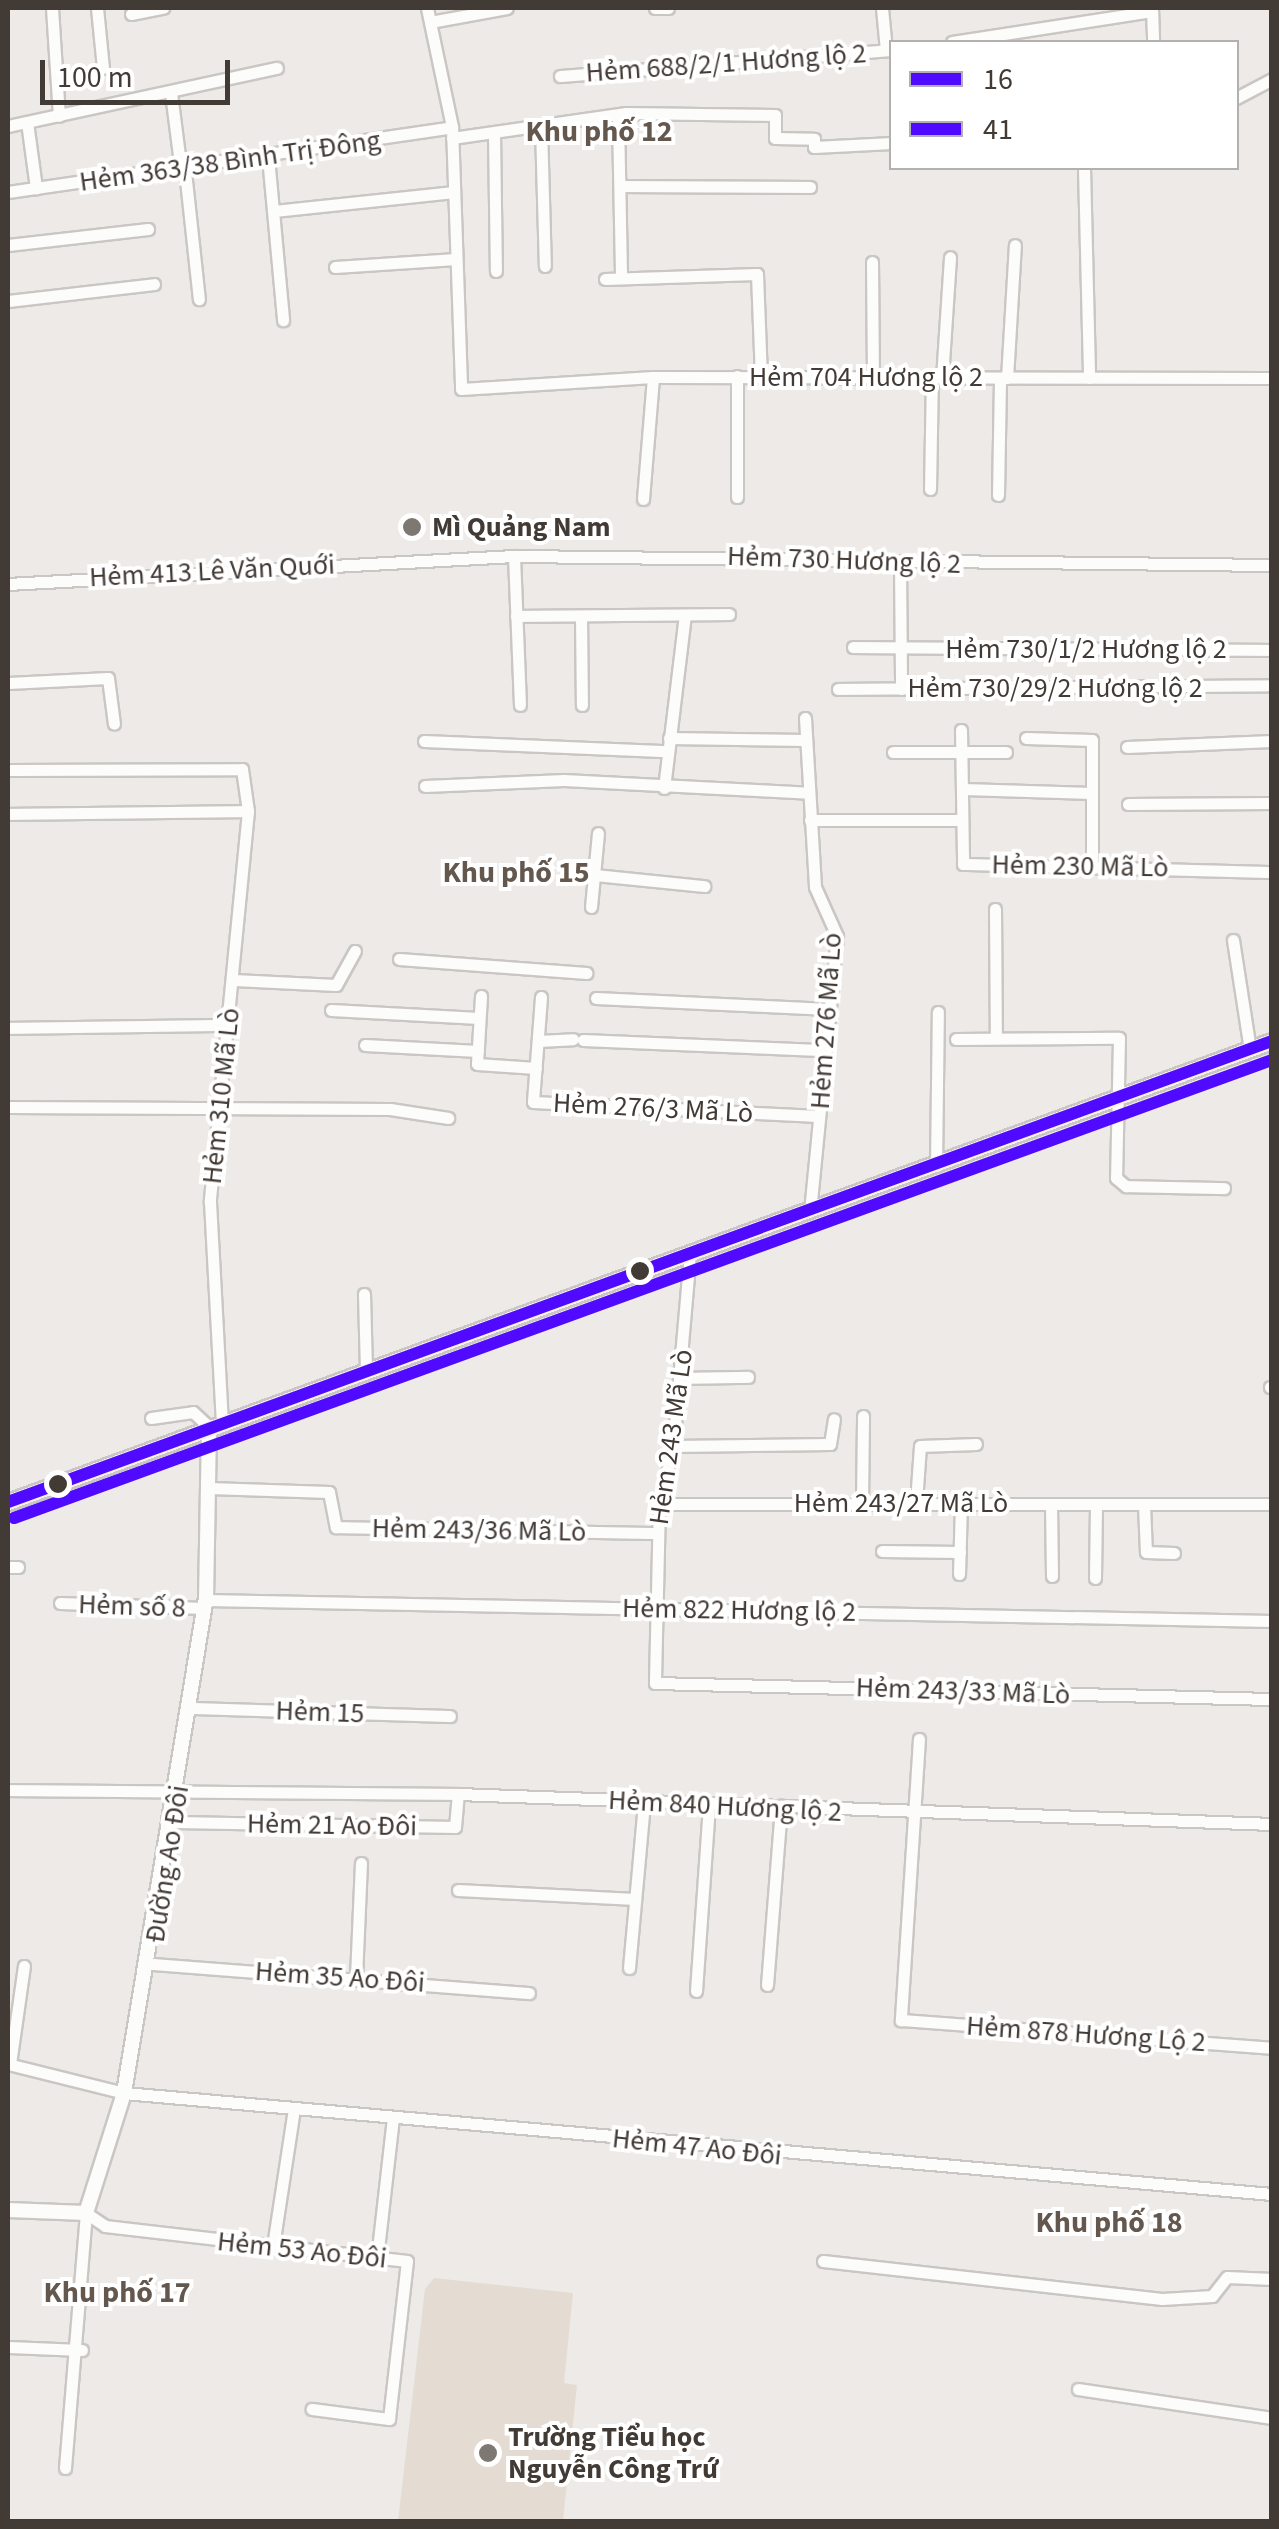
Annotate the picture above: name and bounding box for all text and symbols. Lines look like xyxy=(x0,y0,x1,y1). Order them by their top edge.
street label: Hẻm 688/2/1 Hương lộ 2 xyxy=(585,36,867,90)
scale bar xyxy=(45,40,235,102)
legend xyxy=(889,40,1239,170)
text: 100 m xyxy=(57,56,133,99)
text: 16 xyxy=(983,58,1013,101)
text: 41 xyxy=(983,108,1013,151)
district label: Khu phố 12 xyxy=(525,114,673,150)
street label: Hẻm 363/38 Bình Trị Đông xyxy=(77,123,383,199)
street label: Hẻm 704 Hương lộ 2 xyxy=(749,360,983,394)
place label: Mì Quảng Nam xyxy=(432,510,610,544)
marker: Mì Quảng Nam xyxy=(401,516,423,538)
street label: Hẻm 730 Hương lộ 2 xyxy=(727,539,961,581)
street label: Hẻm 413 Lê Văn Quới xyxy=(88,548,336,594)
street label: Hẻm 730/1/2 Hương lộ 2 xyxy=(945,632,1227,666)
street label: Hẻm 730/29/2 Hương lộ 2 xyxy=(907,671,1203,705)
street label: Hẻm 230 Mã Lò xyxy=(991,848,1169,884)
district label: Khu phố 15 xyxy=(442,855,590,891)
street label: Hẻm 276 Mã Lò xyxy=(803,932,849,1110)
street label: Hẻm 310 Mã Lò xyxy=(195,1006,247,1186)
street label: Hẻm 276/3 Mã Lò xyxy=(552,1086,754,1130)
unlabelled marker xyxy=(630,1261,650,1281)
street label: Hẻm 243 Mã Lò xyxy=(642,1347,700,1527)
unlabelled marker xyxy=(48,1474,68,1494)
street label: Hẻm 243/27 Mã Lò xyxy=(794,1486,1008,1520)
street label: Hẻm 243/36 Mã Lò xyxy=(371,1511,587,1549)
street label: Hẻm số 8 xyxy=(78,1587,186,1625)
street label: Hẻm 822 Hương lộ 2 xyxy=(622,1591,856,1629)
street label: Hẻm 243/33 Mã Lò xyxy=(855,1670,1071,1712)
street label: Hẻm 15 xyxy=(275,1694,365,1730)
street label: Đường Ao Đôi xyxy=(138,1783,196,1945)
street label: Hẻm 840 Hương lộ 2 xyxy=(607,1783,843,1829)
street label: Hẻm 21 Ao Đôi xyxy=(247,1807,417,1843)
street label: Hẻm 35 Ao Đôi xyxy=(254,1954,426,2000)
street label: Hẻm 878 Hương Lộ 2 xyxy=(965,2009,1207,2059)
street label: Hẻm 47 Ao Đôi xyxy=(611,2121,783,2173)
district label: Khu phố 18 xyxy=(1035,2205,1183,2241)
street label: Hẻm 53 Ao Đôi xyxy=(216,2224,388,2276)
district label: Khu phố 17 xyxy=(43,2275,191,2311)
place label: Trường Tiểu học Nguyễn Công Trứ xyxy=(508,2420,718,2486)
marker: Trường Tiểu học Nguyễn Công Trứ xyxy=(477,2442,499,2464)

